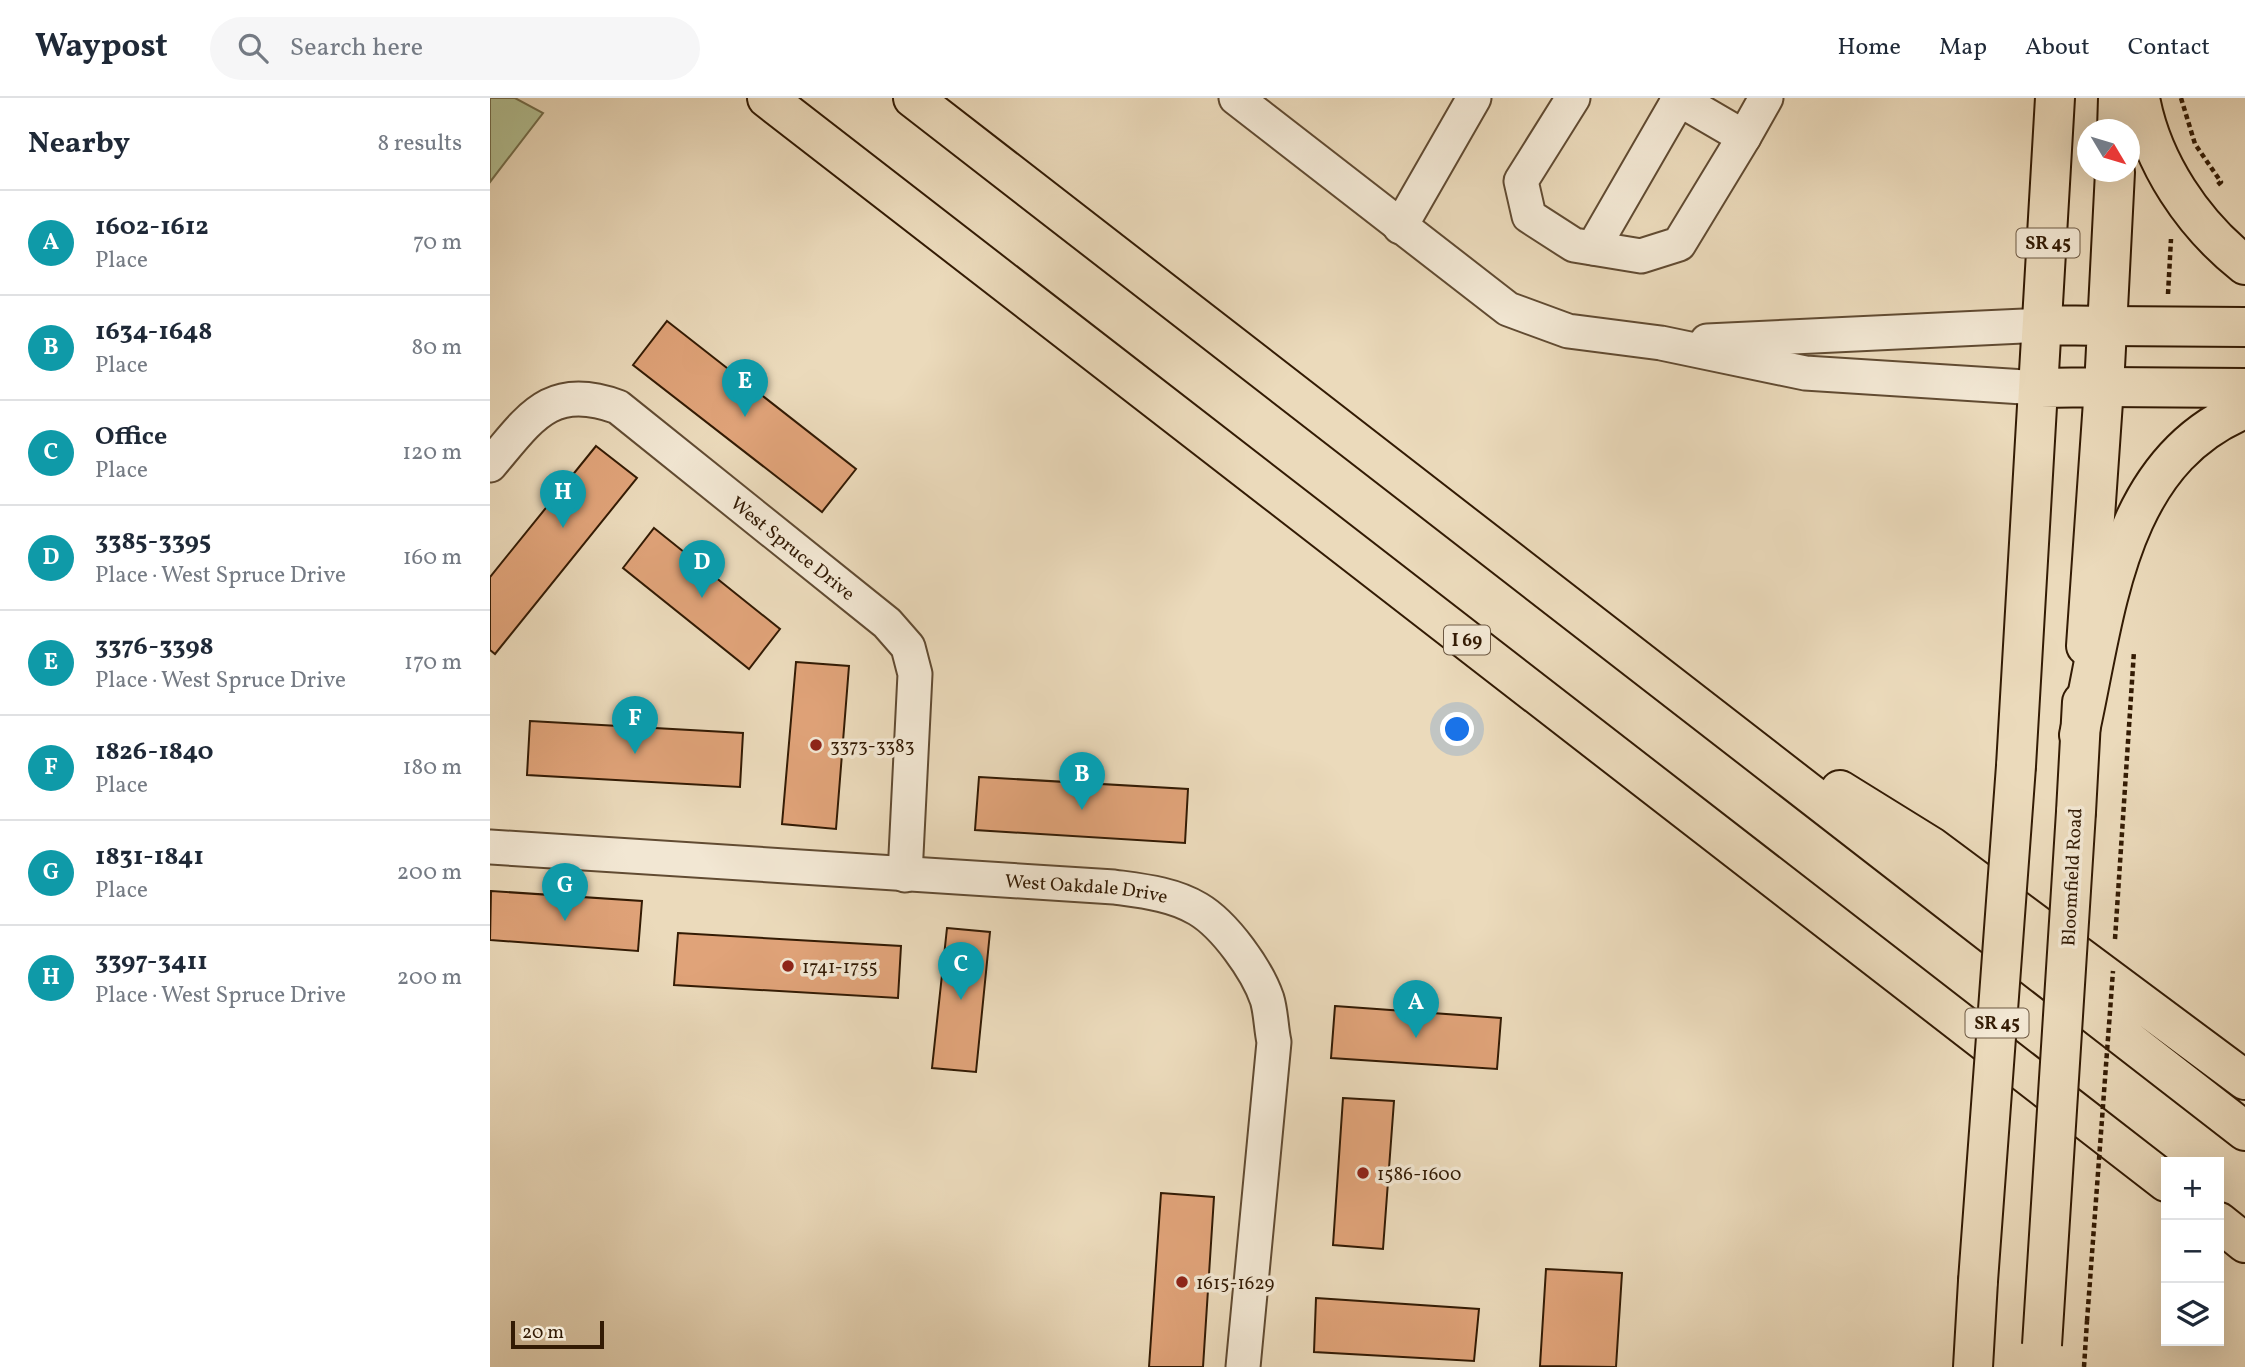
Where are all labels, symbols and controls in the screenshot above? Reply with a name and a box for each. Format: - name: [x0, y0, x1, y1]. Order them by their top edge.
- search box: [210, 17, 700, 80]
- text: Waypost: [35, 25, 168, 71]
- icon: search: [234, 29, 272, 67]
- text: Search here: [290, 30, 423, 66]
- text: Home: [1837, 31, 1901, 65]
- text: Map: [1939, 31, 1987, 65]
- text: About: [2025, 31, 2090, 65]
- text: Contact: [2128, 31, 2210, 65]
- north arrow: [2077, 119, 2140, 182]
- text: Nearby: [28, 123, 130, 165]
- text: 8 results: [378, 128, 462, 160]
- text: 1602-1612: [95, 209, 209, 245]
- text: A: [43, 227, 59, 259]
- text: 70 m: [413, 227, 462, 259]
- road number: SR 45: [2016, 228, 2080, 258]
- text: Place: [95, 245, 148, 277]
- text: 1634-1648: [95, 314, 212, 350]
- text: B: [43, 332, 59, 364]
- text: 80 m: [412, 332, 462, 364]
- text: Place: [95, 350, 148, 382]
- pin: E: [722, 359, 768, 417]
- text: Office: [95, 419, 167, 455]
- text: C: [44, 437, 58, 469]
- text: 120 m: [402, 437, 462, 469]
- text: Place: [95, 455, 148, 487]
- pin: H: [540, 470, 586, 528]
- street label: West Spruce Drive: [724, 491, 860, 607]
- text: 3385-3395: [95, 524, 211, 560]
- pin: D: [679, 540, 725, 598]
- text: D: [43, 542, 59, 574]
- text: 160 m: [403, 542, 462, 574]
- text: Place · West Spruce Drive: [95, 560, 346, 592]
- road number: I 69: [1444, 626, 1490, 654]
- text: 3376-3398: [95, 629, 214, 665]
- text: E: [44, 647, 58, 679]
- text: 170 m: [404, 647, 462, 679]
- text: Place · West Spruce Drive: [95, 665, 346, 697]
- pin: F: [612, 696, 658, 754]
- your location: [1440, 712, 1474, 746]
- text: 1826-1840: [95, 734, 214, 770]
- place label: 3373-3383: [830, 734, 914, 760]
- marker: 3373-3383: [808, 737, 824, 753]
- text: F: [44, 752, 58, 784]
- text: 180 m: [403, 752, 462, 784]
- pin: B: [1059, 752, 1105, 810]
- text: Place: [95, 770, 148, 802]
- street label: Bloomfield Road: [2056, 807, 2090, 947]
- text: 1831-1841: [95, 839, 204, 875]
- text: G: [43, 857, 59, 889]
- text: 200 m: [397, 857, 462, 889]
- pin: G: [542, 863, 588, 921]
- street label: West Oakdale Drive: [1004, 869, 1170, 911]
- text: Place: [95, 875, 148, 907]
- pin: C: [938, 942, 984, 1000]
- text: 3397-3411: [95, 944, 208, 980]
- place label: 1741-1755: [802, 955, 878, 981]
- marker: 1741-1755: [780, 958, 796, 974]
- text: H: [42, 962, 60, 994]
- text: 200 m: [397, 962, 462, 994]
- text: Place · West Spruce Drive: [95, 980, 346, 1012]
- pin: A: [1393, 980, 1439, 1038]
- road number: SR 45: [1966, 1008, 2028, 1038]
- map controls: [2161, 1157, 2224, 1346]
- button: +: [2161, 1157, 2224, 1220]
- place label: 1586-1600: [1377, 1162, 1462, 1188]
- marker: 1586-1600: [1355, 1165, 1371, 1181]
- button: −: [2161, 1220, 2224, 1283]
- place label: 1615-1629: [1196, 1271, 1274, 1297]
- marker: 1615-1629: [1174, 1274, 1190, 1290]
- button: layers: [2161, 1283, 2224, 1346]
- scale bar: [511, 1318, 604, 1350]
- text: 20 m: [522, 1320, 564, 1346]

